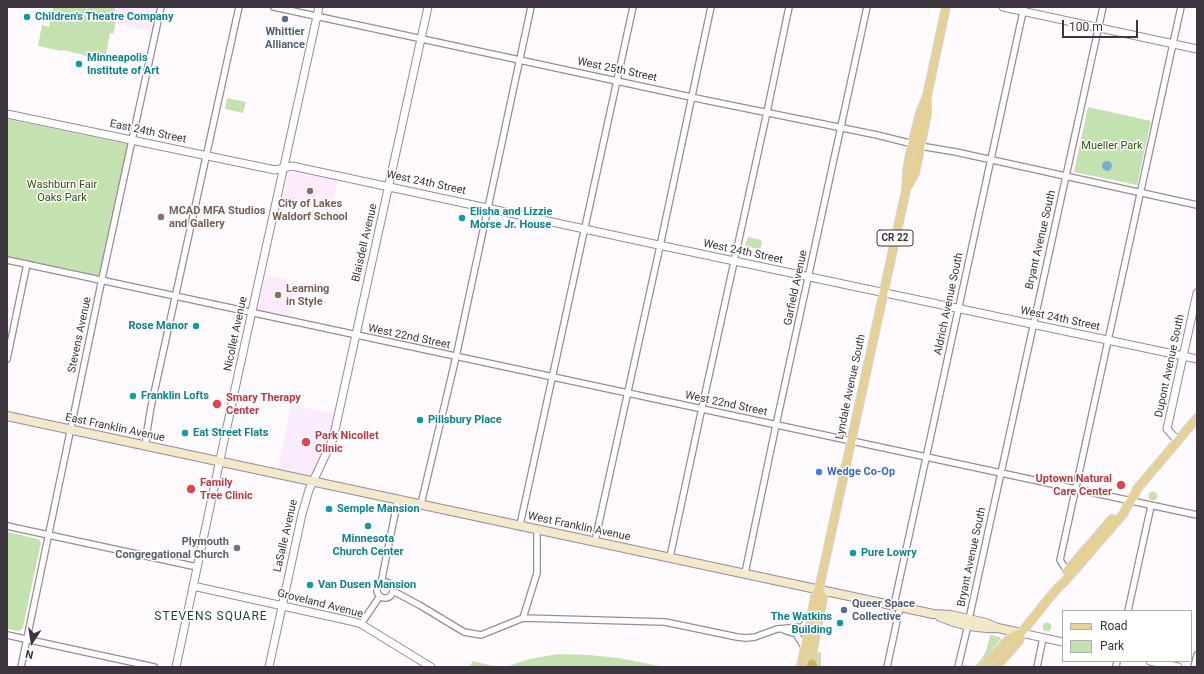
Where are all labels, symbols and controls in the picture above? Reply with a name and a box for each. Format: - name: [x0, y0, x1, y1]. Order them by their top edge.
- place label: Children's Theatre Company: [35, 10, 173, 24]
- marker: Children's Theatre Company: [22, 12, 32, 22]
- scale bar: [1064, 12, 1140, 38]
- marker: Whittier Alliance: [280, 14, 290, 24]
- text: 100 m: [1069, 20, 1103, 34]
- place label: Whittier Alliance: [265, 25, 305, 51]
- place label: Minneapolis Institute of Art: [87, 51, 159, 77]
- street label: West 25th Street: [576, 55, 658, 85]
- marker: Minneapolis Institute of Art: [74, 59, 84, 69]
- street label: East 24th Street: [108, 117, 188, 147]
- park label: Mueller Park: [1081, 139, 1143, 153]
- street label: West 24th Street: [385, 168, 467, 198]
- park label: Washburn Fair Oaks Park: [27, 178, 97, 204]
- marker: City of Lakes Waldorf School: [305, 186, 315, 196]
- street label: Bryant Avenue South: [1023, 189, 1059, 291]
- place label: City of Lakes Waldorf School: [272, 197, 348, 223]
- street label: Blaisdell Avenue: [350, 203, 380, 283]
- place label: MCAD MFA Studios and Gallery: [169, 204, 266, 230]
- place label: Elisha and Lizzie Morse Jr. House: [470, 205, 552, 231]
- marker: MCAD MFA Studios and Gallery: [156, 212, 166, 222]
- marker: Elisha and Lizzie Morse Jr. House: [457, 213, 467, 223]
- road number: CR 22: [877, 230, 913, 246]
- street label: West 24th Street: [702, 237, 784, 267]
- street label: Garfield Avenue: [782, 249, 810, 327]
- street label: Aldrich Avenue South: [932, 252, 966, 356]
- place label: Learning in Style: [286, 282, 329, 308]
- marker: Learning in Style: [273, 290, 283, 300]
- street label: Nicollet Avenue: [222, 295, 250, 373]
- street label: Stevens Avenue: [65, 296, 95, 374]
- street label: West 24th Street: [1019, 304, 1101, 334]
- street label: Dupont Avenue South: [1153, 313, 1187, 419]
- place label: Rose Manor: [128, 319, 188, 333]
- marker: Rose Manor: [191, 321, 201, 331]
- street label: West 22nd Street: [367, 322, 451, 352]
- street label: Lyndale Avenue South: [833, 333, 869, 441]
- place label: Franklin Lofts: [141, 389, 209, 403]
- street label: West 22nd Street: [684, 389, 768, 419]
- marker: Franklin Lofts: [128, 391, 138, 401]
- place label: Smary Therapy Center: [226, 391, 301, 417]
- marker: Smary Therapy Center: [211, 398, 223, 410]
- street label: East Franklin Avenue: [64, 411, 166, 445]
- place label: Pillsbury Place: [428, 413, 502, 427]
- marker: Pillsbury Place: [415, 415, 425, 425]
- place label: Eat Street Flats: [193, 426, 268, 440]
- marker: Eat Street Flats: [180, 428, 190, 438]
- place label: Park Nicollet Clinic: [315, 429, 379, 455]
- marker: Park Nicollet Clinic: [300, 436, 312, 448]
- place label: Wedge Co-Op: [827, 465, 895, 479]
- marker: Wedge Co-Op: [814, 467, 824, 477]
- place label: Uptown Natural Care Center: [1036, 472, 1112, 498]
- place label: Family Tree Clinic: [200, 476, 253, 502]
- marker: Uptown Natural Care Center: [1115, 479, 1127, 491]
- marker: Family Tree Clinic: [185, 483, 197, 495]
- street label: LaSalle Avenue: [271, 498, 301, 574]
- place label: Semple Mansion: [337, 502, 420, 516]
- marker: Semple Mansion: [324, 504, 334, 514]
- street label: Bryant Avenue South: [955, 506, 989, 608]
- street label: West Franklin Avenue: [526, 510, 632, 544]
- marker: Minnesota Church Center: [363, 521, 373, 531]
- place label: Minnesota Church Center: [332, 532, 404, 558]
- place label: Plymouth Congregational Church: [115, 535, 229, 561]
- marker: Plymouth Congregational Church: [232, 543, 242, 553]
- place label: Pure Lowry: [861, 546, 917, 560]
- marker: Pure Lowry: [848, 548, 858, 558]
- place label: Van Dusen Mansion: [318, 578, 416, 592]
- marker: Van Dusen Mansion: [305, 580, 315, 590]
- street label: Groveland Avenue: [276, 587, 364, 621]
- place label: Queer Space Collective: [852, 597, 915, 623]
- marker: Queer Space Collective: [839, 605, 849, 615]
- district label: STEVENS SQUARE: [154, 610, 268, 624]
- place label: The Watkins Building: [771, 610, 832, 636]
- legend: [1062, 610, 1192, 662]
- marker: The Watkins Building: [835, 618, 845, 628]
- text: Road: [1100, 619, 1128, 633]
- north arrow: [12, 622, 52, 662]
- text: Park: [1100, 639, 1124, 653]
- text: N: [24, 647, 35, 661]

